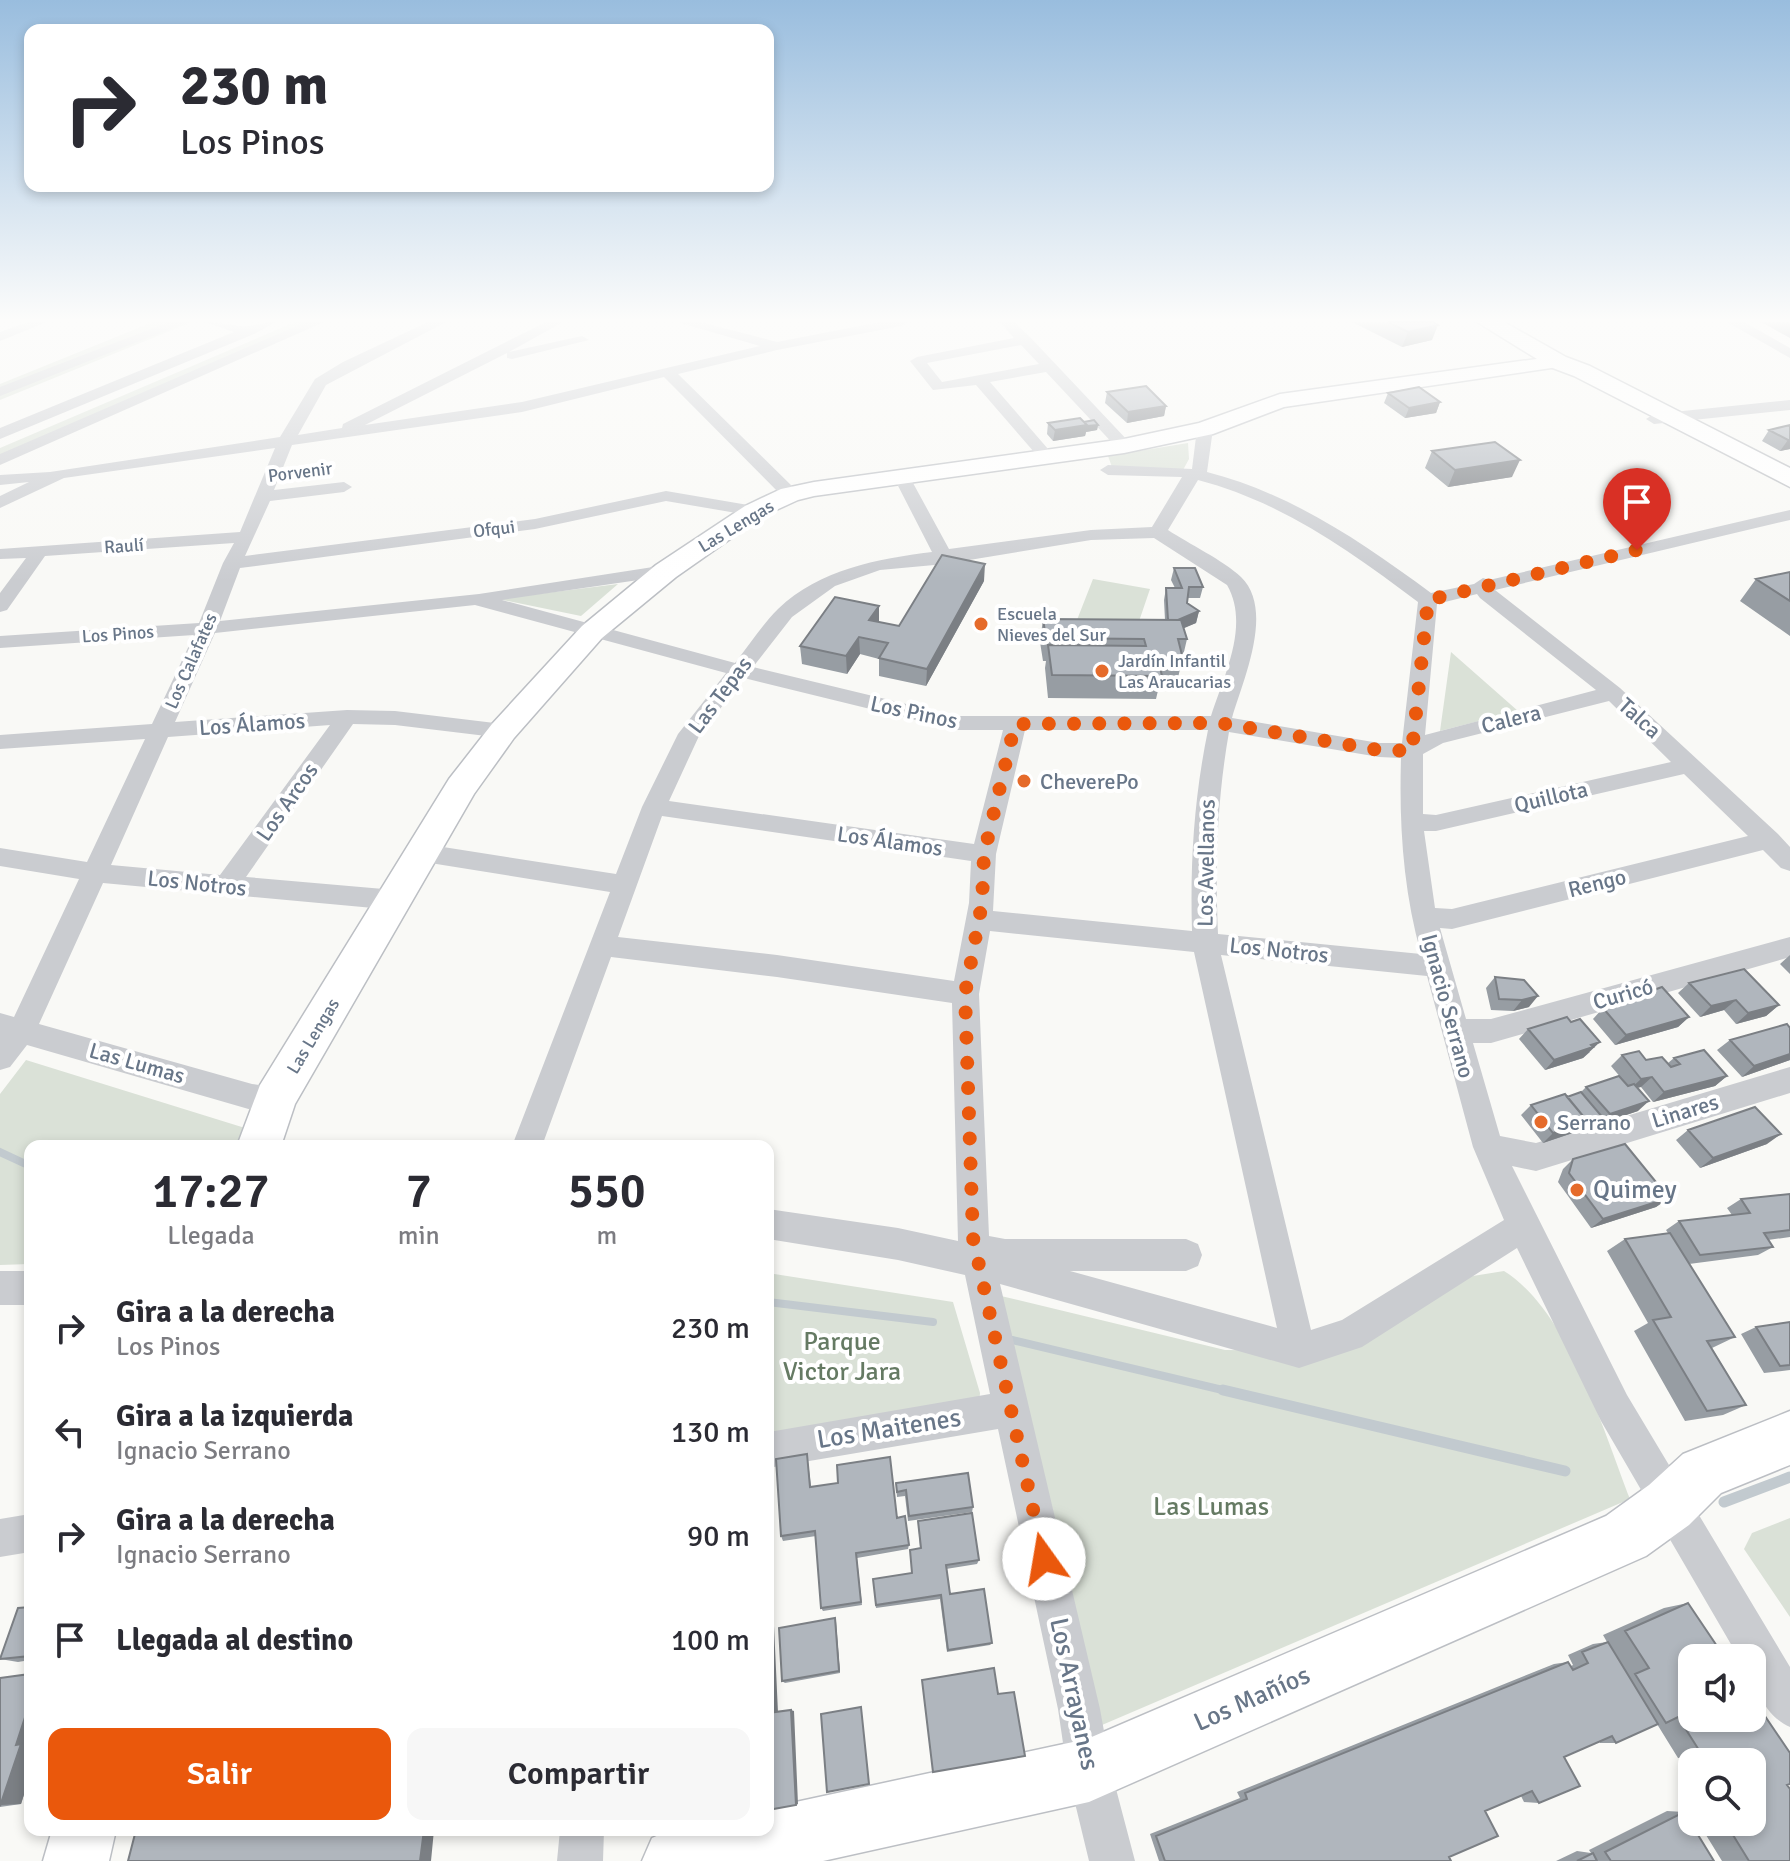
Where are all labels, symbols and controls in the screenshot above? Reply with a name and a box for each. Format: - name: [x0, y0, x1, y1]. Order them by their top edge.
- text: 230 m: [180, 51, 328, 120]
- icon: right: [48, 56, 152, 160]
- text: Los Pinos: [180, 120, 325, 165]
- street label: Porvenir: [267, 457, 334, 487]
- pin: [1603, 468, 1671, 550]
- icon: arrive: [1615, 480, 1659, 524]
- street label: Las Lengas: [694, 495, 778, 557]
- street label: Ofqui: [472, 516, 516, 542]
- street label: Raulí: [103, 534, 145, 558]
- place label: Escuela Nieves del Sur: [997, 603, 1106, 646]
- street label: Los Calafates: [160, 610, 222, 712]
- marker: Escuela Nieves del Sur: [972, 615, 990, 633]
- street label: Los Pinos: [81, 620, 155, 647]
- place label: Jardín Infantil Las Araucarias: [1118, 650, 1231, 693]
- street label: Las Tepas: [682, 651, 758, 739]
- marker: Jardín Infantil Las Araucarias: [1093, 662, 1111, 680]
- street label: Los Pinos: [868, 690, 960, 734]
- street label: Talca: [1613, 692, 1667, 744]
- street label: Calera: [1478, 699, 1544, 739]
- street label: Los Álamos: [198, 707, 306, 741]
- street label: Los Arcos: [250, 758, 324, 846]
- place label: CheverePo: [1040, 768, 1139, 795]
- marker: CheverePo: [1015, 772, 1033, 790]
- street label: Quillota: [1512, 775, 1590, 819]
- street label: Los Avellanos: [1191, 799, 1221, 927]
- street label: Los Álamos: [835, 820, 945, 862]
- street label: Rengo: [1565, 863, 1629, 903]
- street label: Los Notros: [146, 864, 248, 902]
- street label: Los Notros: [1228, 931, 1330, 969]
- street label: Ignacio Serrano: [1416, 931, 1480, 1081]
- street label: Curicó: [1590, 973, 1656, 1015]
- street label: Las Lengas: [282, 994, 344, 1078]
- street label: Las Lumas: [86, 1036, 188, 1090]
- street label: Linares: [1648, 1088, 1722, 1134]
- place label: Serrano: [1557, 1109, 1631, 1136]
- marker: Serrano: [1532, 1113, 1550, 1131]
- text: 17:27: [152, 1162, 269, 1221]
- text: 7: [406, 1162, 432, 1221]
- text: 550: [568, 1162, 646, 1221]
- place label: Quimey: [1593, 1174, 1677, 1206]
- marker: Quimey: [1568, 1181, 1586, 1199]
- text: Llegada: [167, 1220, 255, 1252]
- text: min: [398, 1220, 440, 1252]
- text: m: [596, 1220, 617, 1252]
- text: Gira a la derecha: [116, 1294, 335, 1331]
- icon: right: [48, 1306, 92, 1350]
- text: 230 m: [671, 1310, 750, 1347]
- park label: Parque Victor Jara: [783, 1326, 901, 1388]
- text: Los Pinos: [116, 1331, 220, 1363]
- text: Gira a la izquierda: [116, 1398, 353, 1435]
- street label: Los Maitenes: [815, 1402, 963, 1456]
- icon: left: [48, 1410, 92, 1454]
- text: 130 m: [671, 1414, 750, 1451]
- text: Ignacio Serrano: [116, 1435, 291, 1467]
- park label: Las Lumas: [1153, 1491, 1269, 1523]
- text: Gira a la derecha: [116, 1502, 335, 1539]
- icon: right: [48, 1514, 92, 1558]
- position arrow: [1002, 1517, 1086, 1601]
- text: 90 m: [687, 1518, 750, 1555]
- text: Ignacio Serrano: [116, 1539, 291, 1571]
- street label: Los Arrayanes: [1042, 1615, 1106, 1773]
- icon: arrive: [48, 1618, 92, 1662]
- text: Llegada al destino: [116, 1622, 353, 1659]
- text: 100 m: [671, 1622, 750, 1659]
- map controls: [1678, 1644, 1766, 1836]
- button: sound: [1678, 1644, 1766, 1732]
- street label: Los Mañíos: [1189, 1659, 1315, 1739]
- button: Salir: [48, 1728, 391, 1820]
- button: Compartir: [407, 1728, 750, 1820]
- button: search: [1678, 1748, 1766, 1836]

